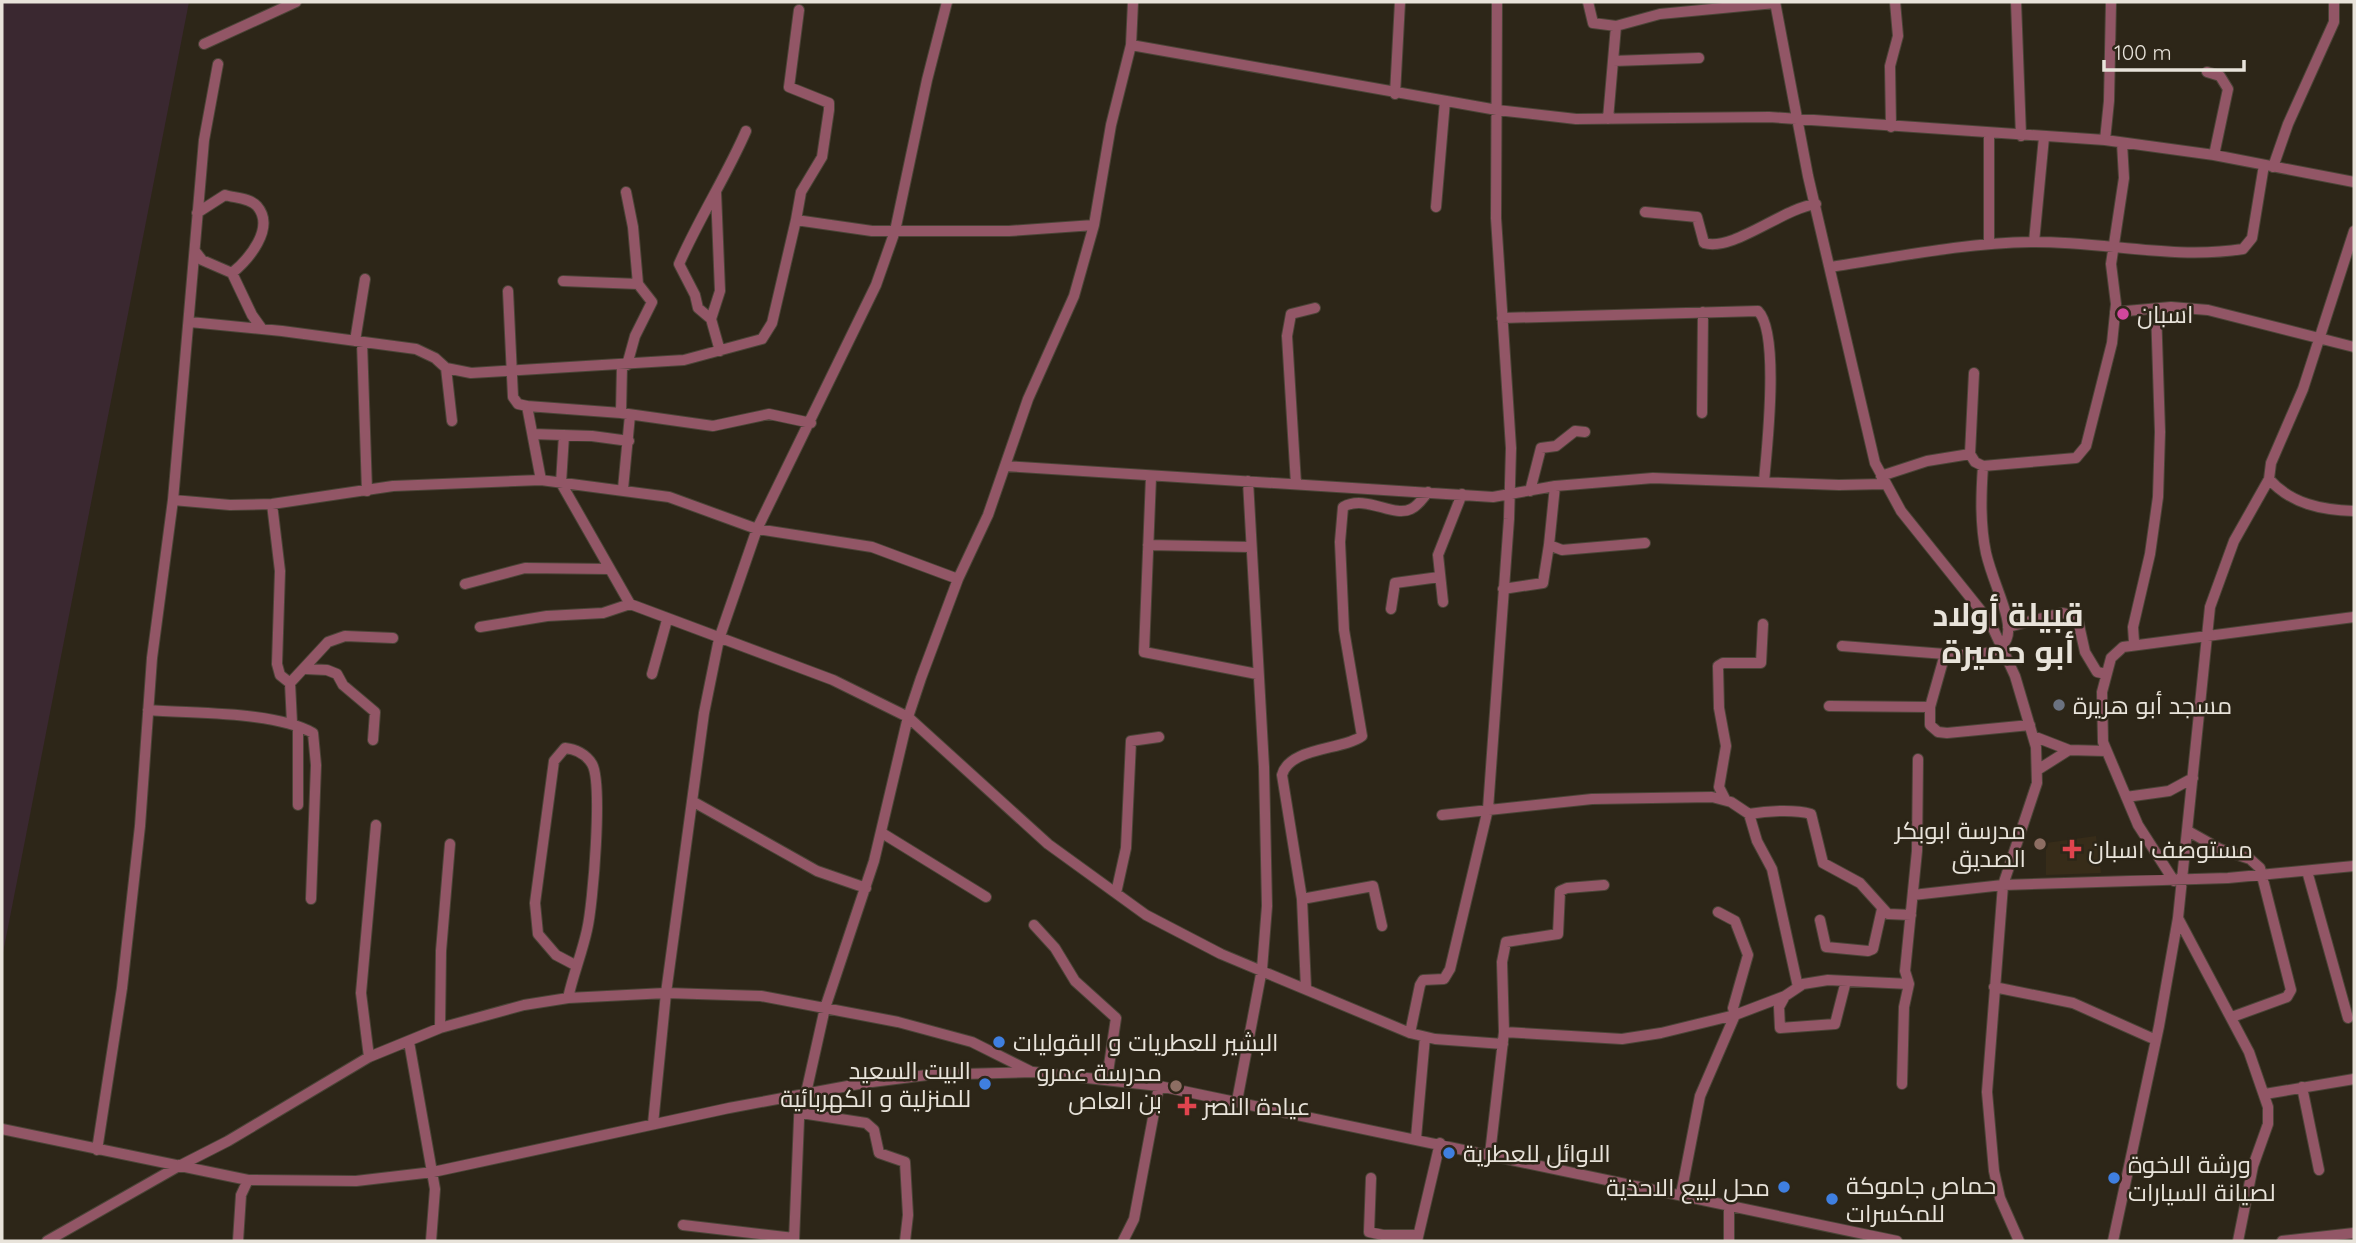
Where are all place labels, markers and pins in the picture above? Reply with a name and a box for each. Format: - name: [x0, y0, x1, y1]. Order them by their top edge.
- place label: اسبان: [2137, 299, 2193, 329]
- marker: اسبان: [2115, 306, 2131, 322]
- place label: مسجد أبو هريرة: [2073, 690, 2232, 720]
- marker: مسجد أبو هريرة: [2051, 697, 2067, 713]
- place label: مدرسة ابوبكر الصديق: [1893, 815, 2026, 874]
- place label: مستوصف اسبان: [2088, 834, 2253, 864]
- marker: مدرسة ابوبكر الصديق: [2032, 836, 2048, 852]
- marker: مستوصف اسبان: [2062, 839, 2082, 859]
- place label: البشير للعطريات و البقوليات: [1013, 1027, 1279, 1057]
- marker: البشير للعطريات و البقوليات: [991, 1034, 1007, 1050]
- place label: البيت السعيد للمنزلية و الكهربائية: [780, 1055, 971, 1113]
- place label: مدرسة عمرو بن العاص: [1036, 1057, 1162, 1115]
- marker: البيت السعيد للمنزلية و الكهربائية: [977, 1076, 993, 1092]
- marker: مدرسة عمرو بن العاص: [1168, 1078, 1184, 1094]
- place label: عيادة النصر: [1201, 1091, 1310, 1121]
- marker: عيادة النصر: [1177, 1096, 1197, 1116]
- place label: الاوائل للعطرية: [1463, 1138, 1611, 1168]
- marker: الاوائل للعطرية: [1441, 1145, 1457, 1161]
- place label: ورشة الاخوة لصيانة السيارات: [2128, 1149, 2276, 1207]
- place label: حماص جاموكة للمكسرات: [1846, 1170, 1996, 1228]
- marker: ورشة الاخوة لصيانة السيارات: [2106, 1170, 2122, 1186]
- place label: محل لبيع الاحذية: [1606, 1172, 1770, 1204]
- marker: محل لبيع الاحذية: [1776, 1179, 1792, 1195]
- marker: حماص جاموكة للمكسرات: [1824, 1191, 1840, 1207]

